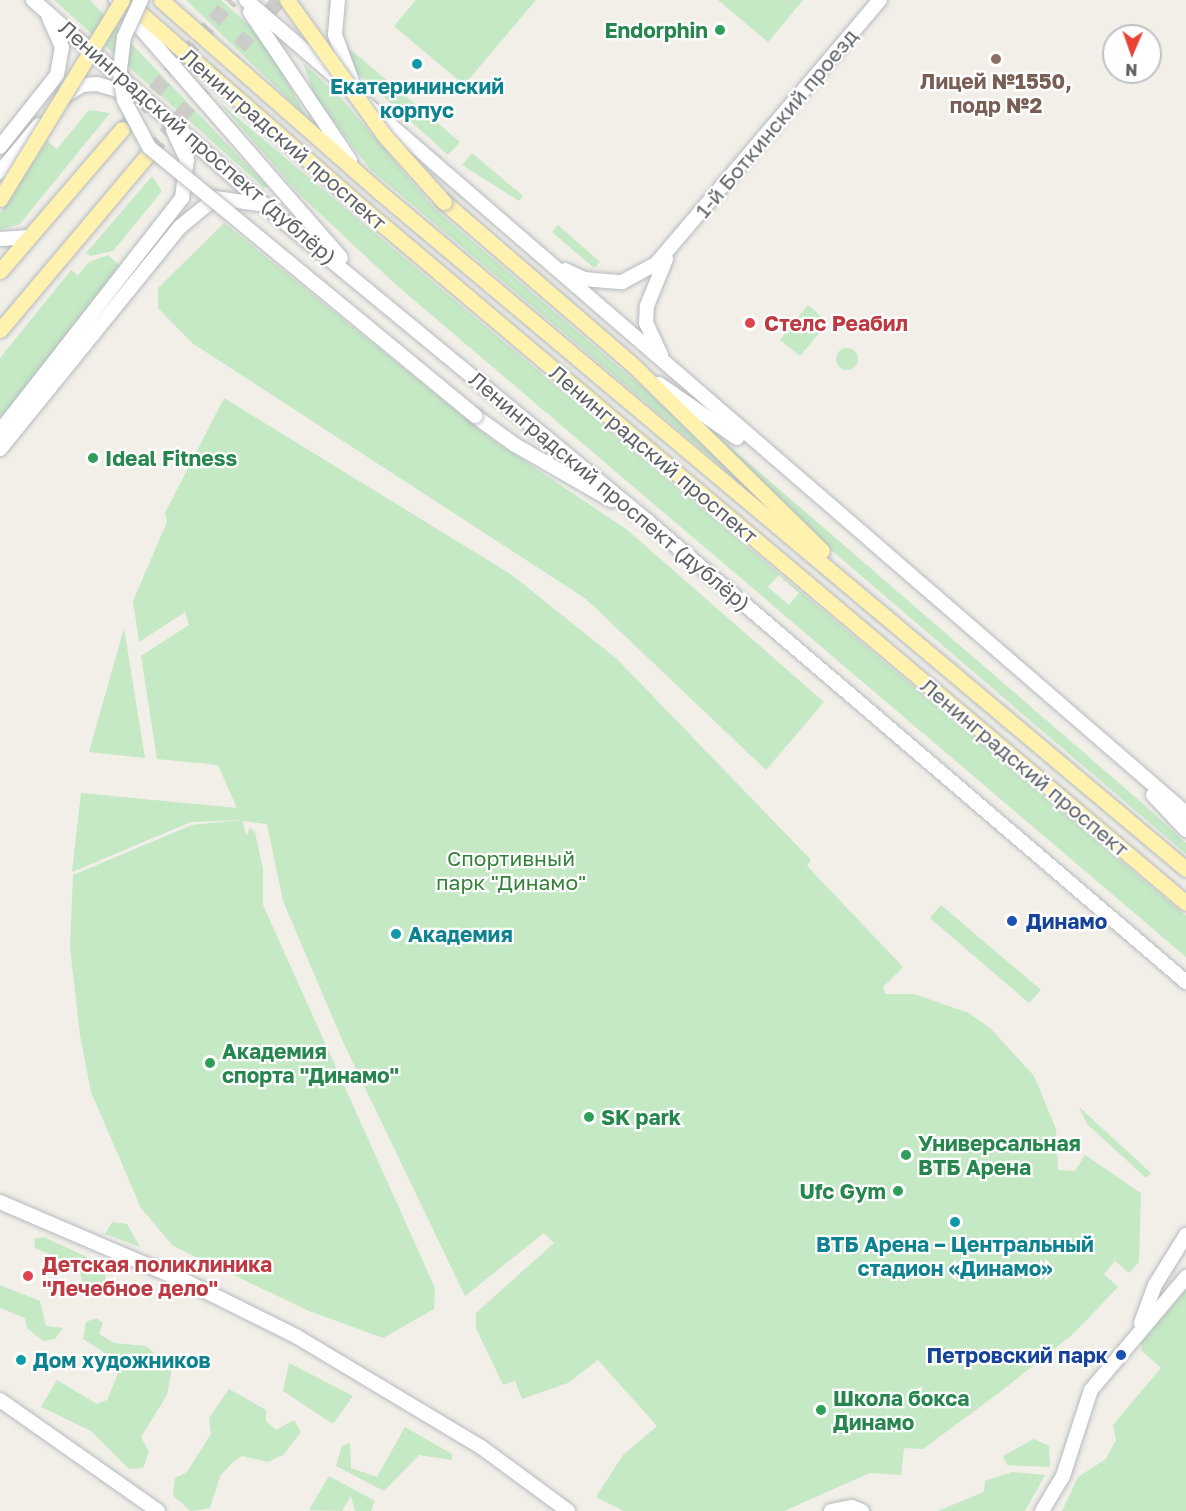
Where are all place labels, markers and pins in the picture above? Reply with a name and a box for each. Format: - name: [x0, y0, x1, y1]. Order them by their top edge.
- place label: Endorphin: [604, 17, 708, 43]
- marker: Endorphin: [713, 23, 727, 37]
- marker: Лицей №1550, подр №2: [989, 52, 1003, 66]
- marker: Екатерининский корпус: [410, 57, 424, 71]
- place label: Лицей №1550, подр №2: [920, 68, 1072, 118]
- place label: Екатерининский корпус: [330, 73, 504, 123]
- place label: Стелс Реабил: [764, 310, 908, 336]
- marker: Стелс Реабил: [741, 314, 759, 332]
- place label: Ideal Fitness: [105, 445, 237, 471]
- marker: Ideal Fitness: [86, 451, 100, 465]
- place label: Динамо: [1026, 908, 1107, 934]
- marker: Динамо: [1003, 912, 1021, 930]
- place label: Академия: [408, 921, 513, 947]
- marker: Академия: [389, 927, 403, 941]
- place label: Академия спорта "Динамо": [222, 1038, 399, 1088]
- marker: Академия спорта "Динамо": [203, 1056, 217, 1070]
- place label: SK park: [601, 1104, 681, 1130]
- marker: SK park: [582, 1110, 596, 1124]
- place label: Универсальная ВТБ Арена: [918, 1130, 1081, 1180]
- marker: Универсальная ВТБ Арена: [899, 1148, 913, 1162]
- place label: Ufc Gym: [799, 1178, 886, 1204]
- marker: Ufc Gym: [891, 1184, 905, 1198]
- marker: ВТБ Арена – Центральный стадион «Динамо»: [948, 1215, 962, 1229]
- place label: ВТБ Арена – Центральный стадион «Динамо»: [816, 1231, 1094, 1281]
- place label: Детская поликлиника "Лечебное дело": [42, 1251, 272, 1301]
- marker: Детская поликлиника "Лечебное дело": [19, 1267, 37, 1285]
- place label: Петровский парк: [926, 1342, 1108, 1368]
- marker: Петровский парк: [1112, 1346, 1130, 1364]
- place label: Дом художников: [33, 1347, 211, 1373]
- marker: Дом художников: [14, 1353, 28, 1367]
- place label: Школа бокса Динамо: [833, 1385, 969, 1435]
- marker: Школа бокса Динамо: [814, 1403, 828, 1417]

